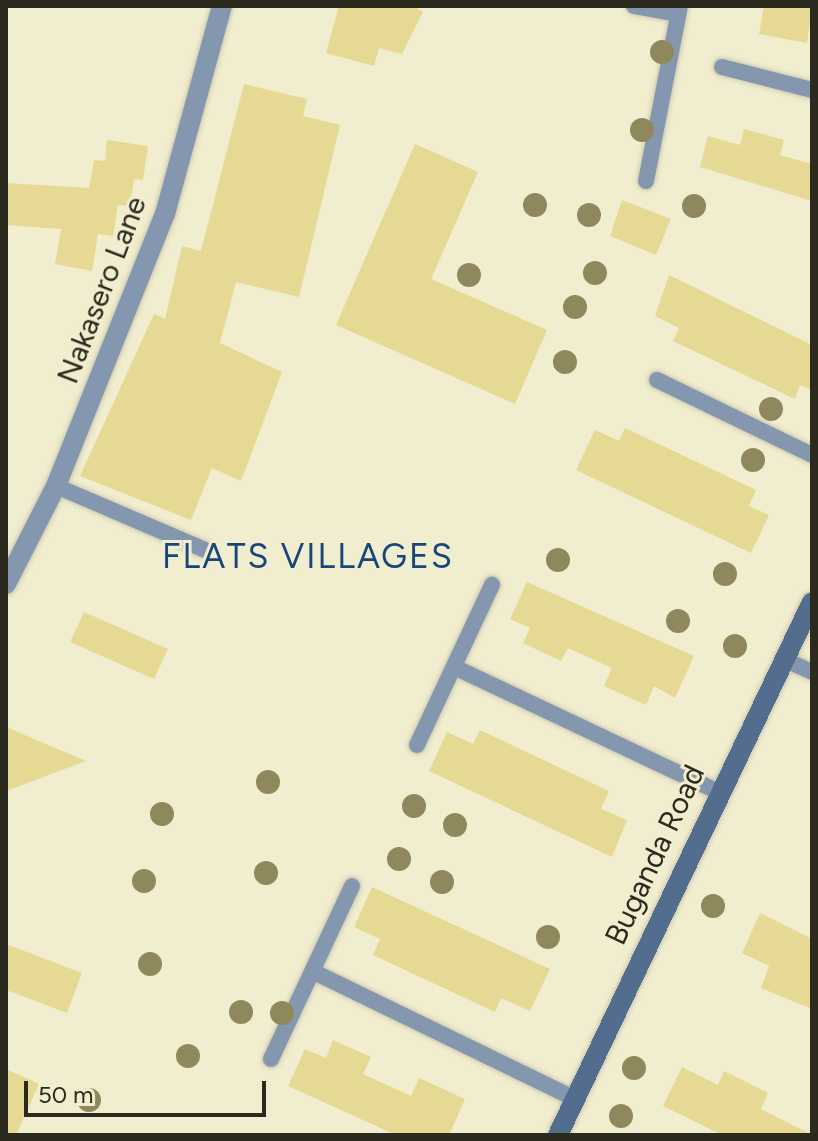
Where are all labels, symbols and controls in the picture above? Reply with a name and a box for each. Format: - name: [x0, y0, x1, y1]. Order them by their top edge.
- street label: Nakasero Lane: [50, 191, 154, 389]
- district label: FLATS VILLAGES: [162, 537, 454, 577]
- street label: Buganda Road: [598, 759, 712, 951]
- scale bar: [28, 1065, 270, 1115]
- text: 50 m: [38, 1080, 94, 1109]

